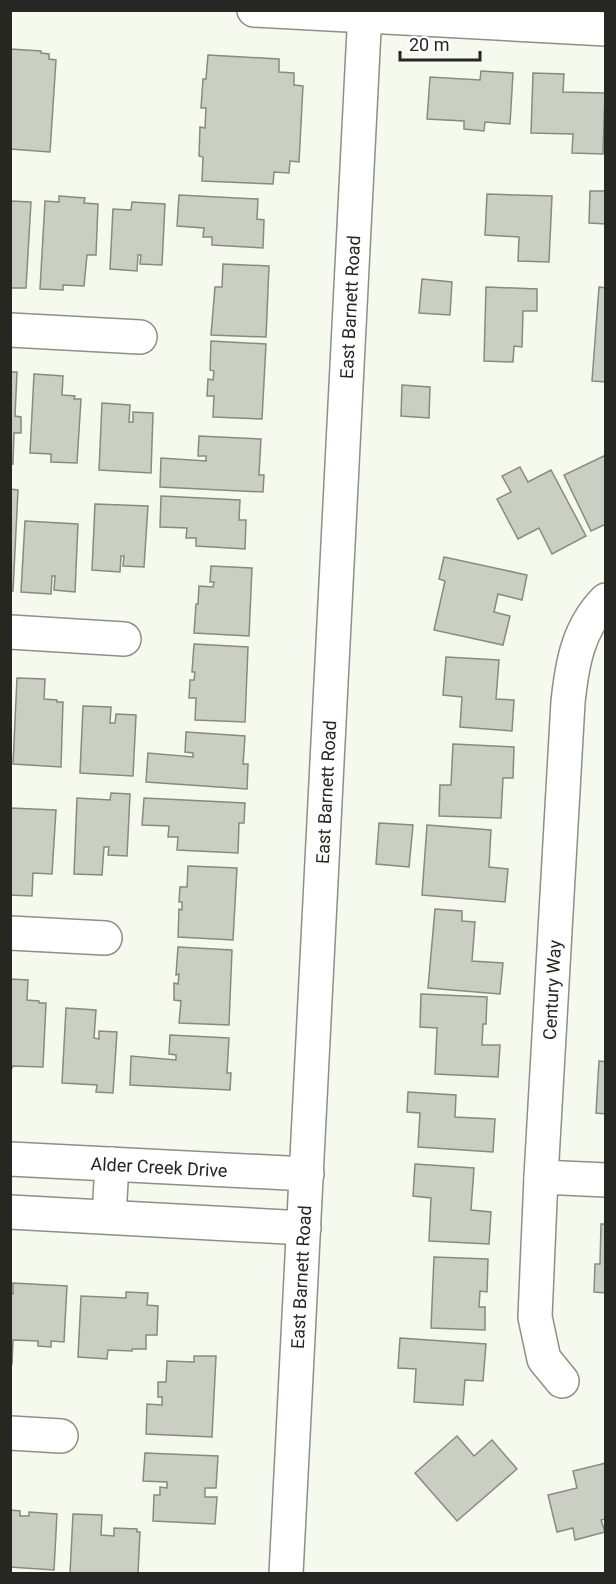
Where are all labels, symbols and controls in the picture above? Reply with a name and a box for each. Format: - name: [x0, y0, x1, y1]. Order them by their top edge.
- scale bar: [400, 24, 480, 62]
- text: 20 m: [409, 34, 449, 55]
- street label: East Barnett Road: [336, 235, 364, 379]
- street label: East Barnett Road: [312, 720, 340, 864]
- street label: Century Way: [539, 939, 565, 1041]
- street label: Alder Creek Drive: [90, 1153, 228, 1181]
- street label: East Barnett Road: [287, 1205, 315, 1349]

